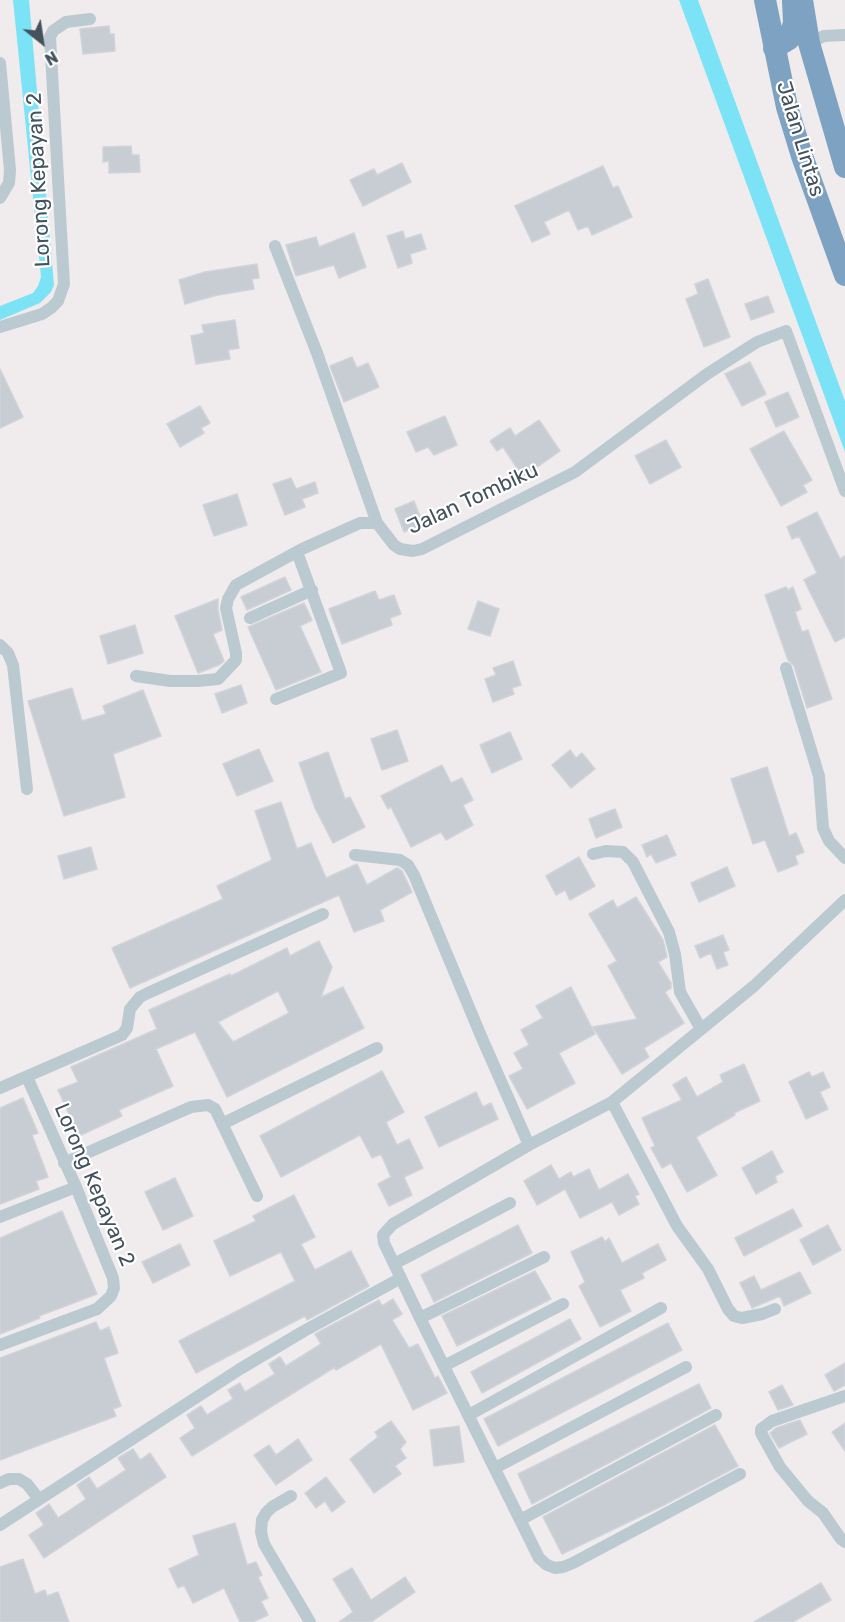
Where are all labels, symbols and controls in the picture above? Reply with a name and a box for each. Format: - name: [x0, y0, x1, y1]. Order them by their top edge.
- north arrow: [12, 12, 72, 72]
- text: N: [42, 47, 61, 69]
- street label: Jalan Lintas: [770, 78, 830, 200]
- street label: Lorong Kepayan 2: [22, 92, 56, 268]
- street label: Jalan Tombiku: [404, 458, 542, 540]
- street label: Lorong Kepayan 2: [48, 1100, 140, 1270]

